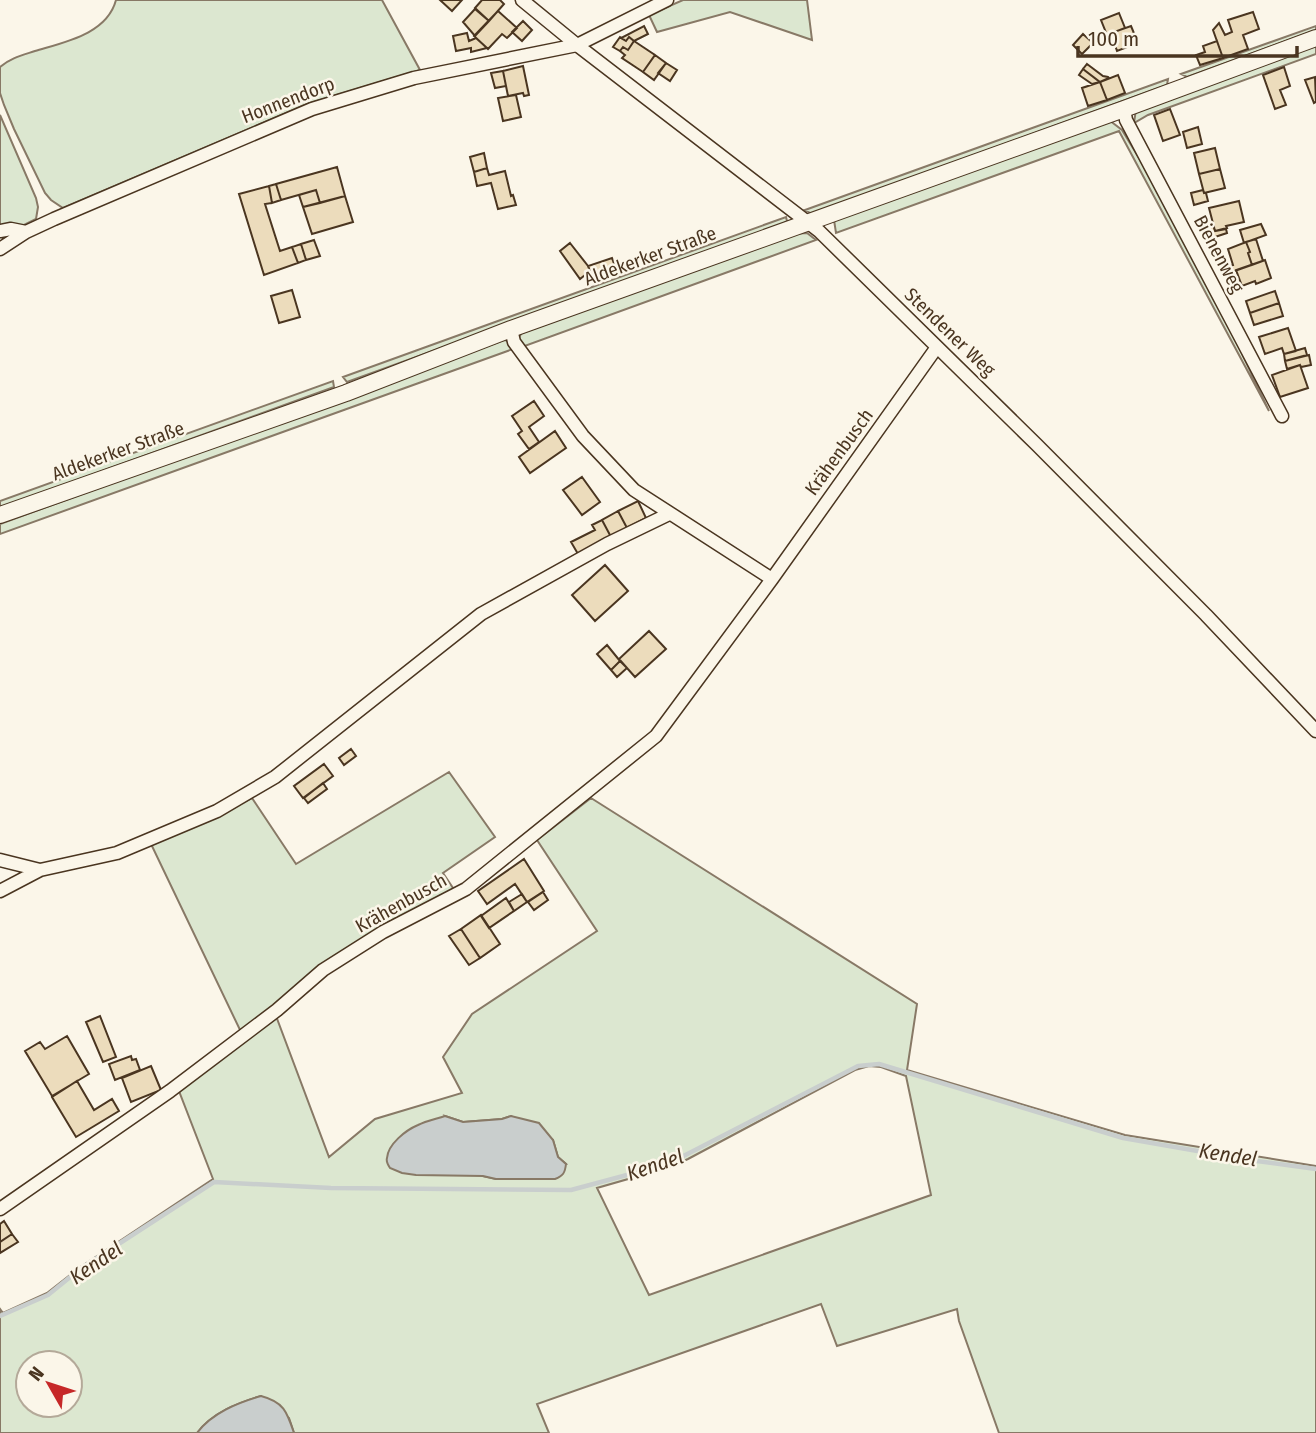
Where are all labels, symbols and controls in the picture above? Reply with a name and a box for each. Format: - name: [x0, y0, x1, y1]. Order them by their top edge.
- scale bar: [1078, 14, 1297, 58]
- text: 100 m: [1088, 26, 1139, 52]
- street label: Honnendorp: [238, 72, 338, 128]
- street label: Bienenweg: [1189, 211, 1249, 297]
- street label: Aldekerker Straße: [581, 221, 719, 291]
- street label: Stendener Weg: [900, 283, 1000, 381]
- street label: Krähenbusch: [800, 404, 878, 500]
- street label: Aldekerker Straße: [49, 416, 187, 486]
- street label: Krähenbusch: [351, 868, 451, 938]
- water label: Kendel: [1197, 1138, 1259, 1172]
- water label: Kendel: [623, 1143, 687, 1187]
- water label: Kendel: [65, 1236, 127, 1290]
- north arrow: [14, 1349, 84, 1419]
- text: N: [24, 1362, 49, 1385]

